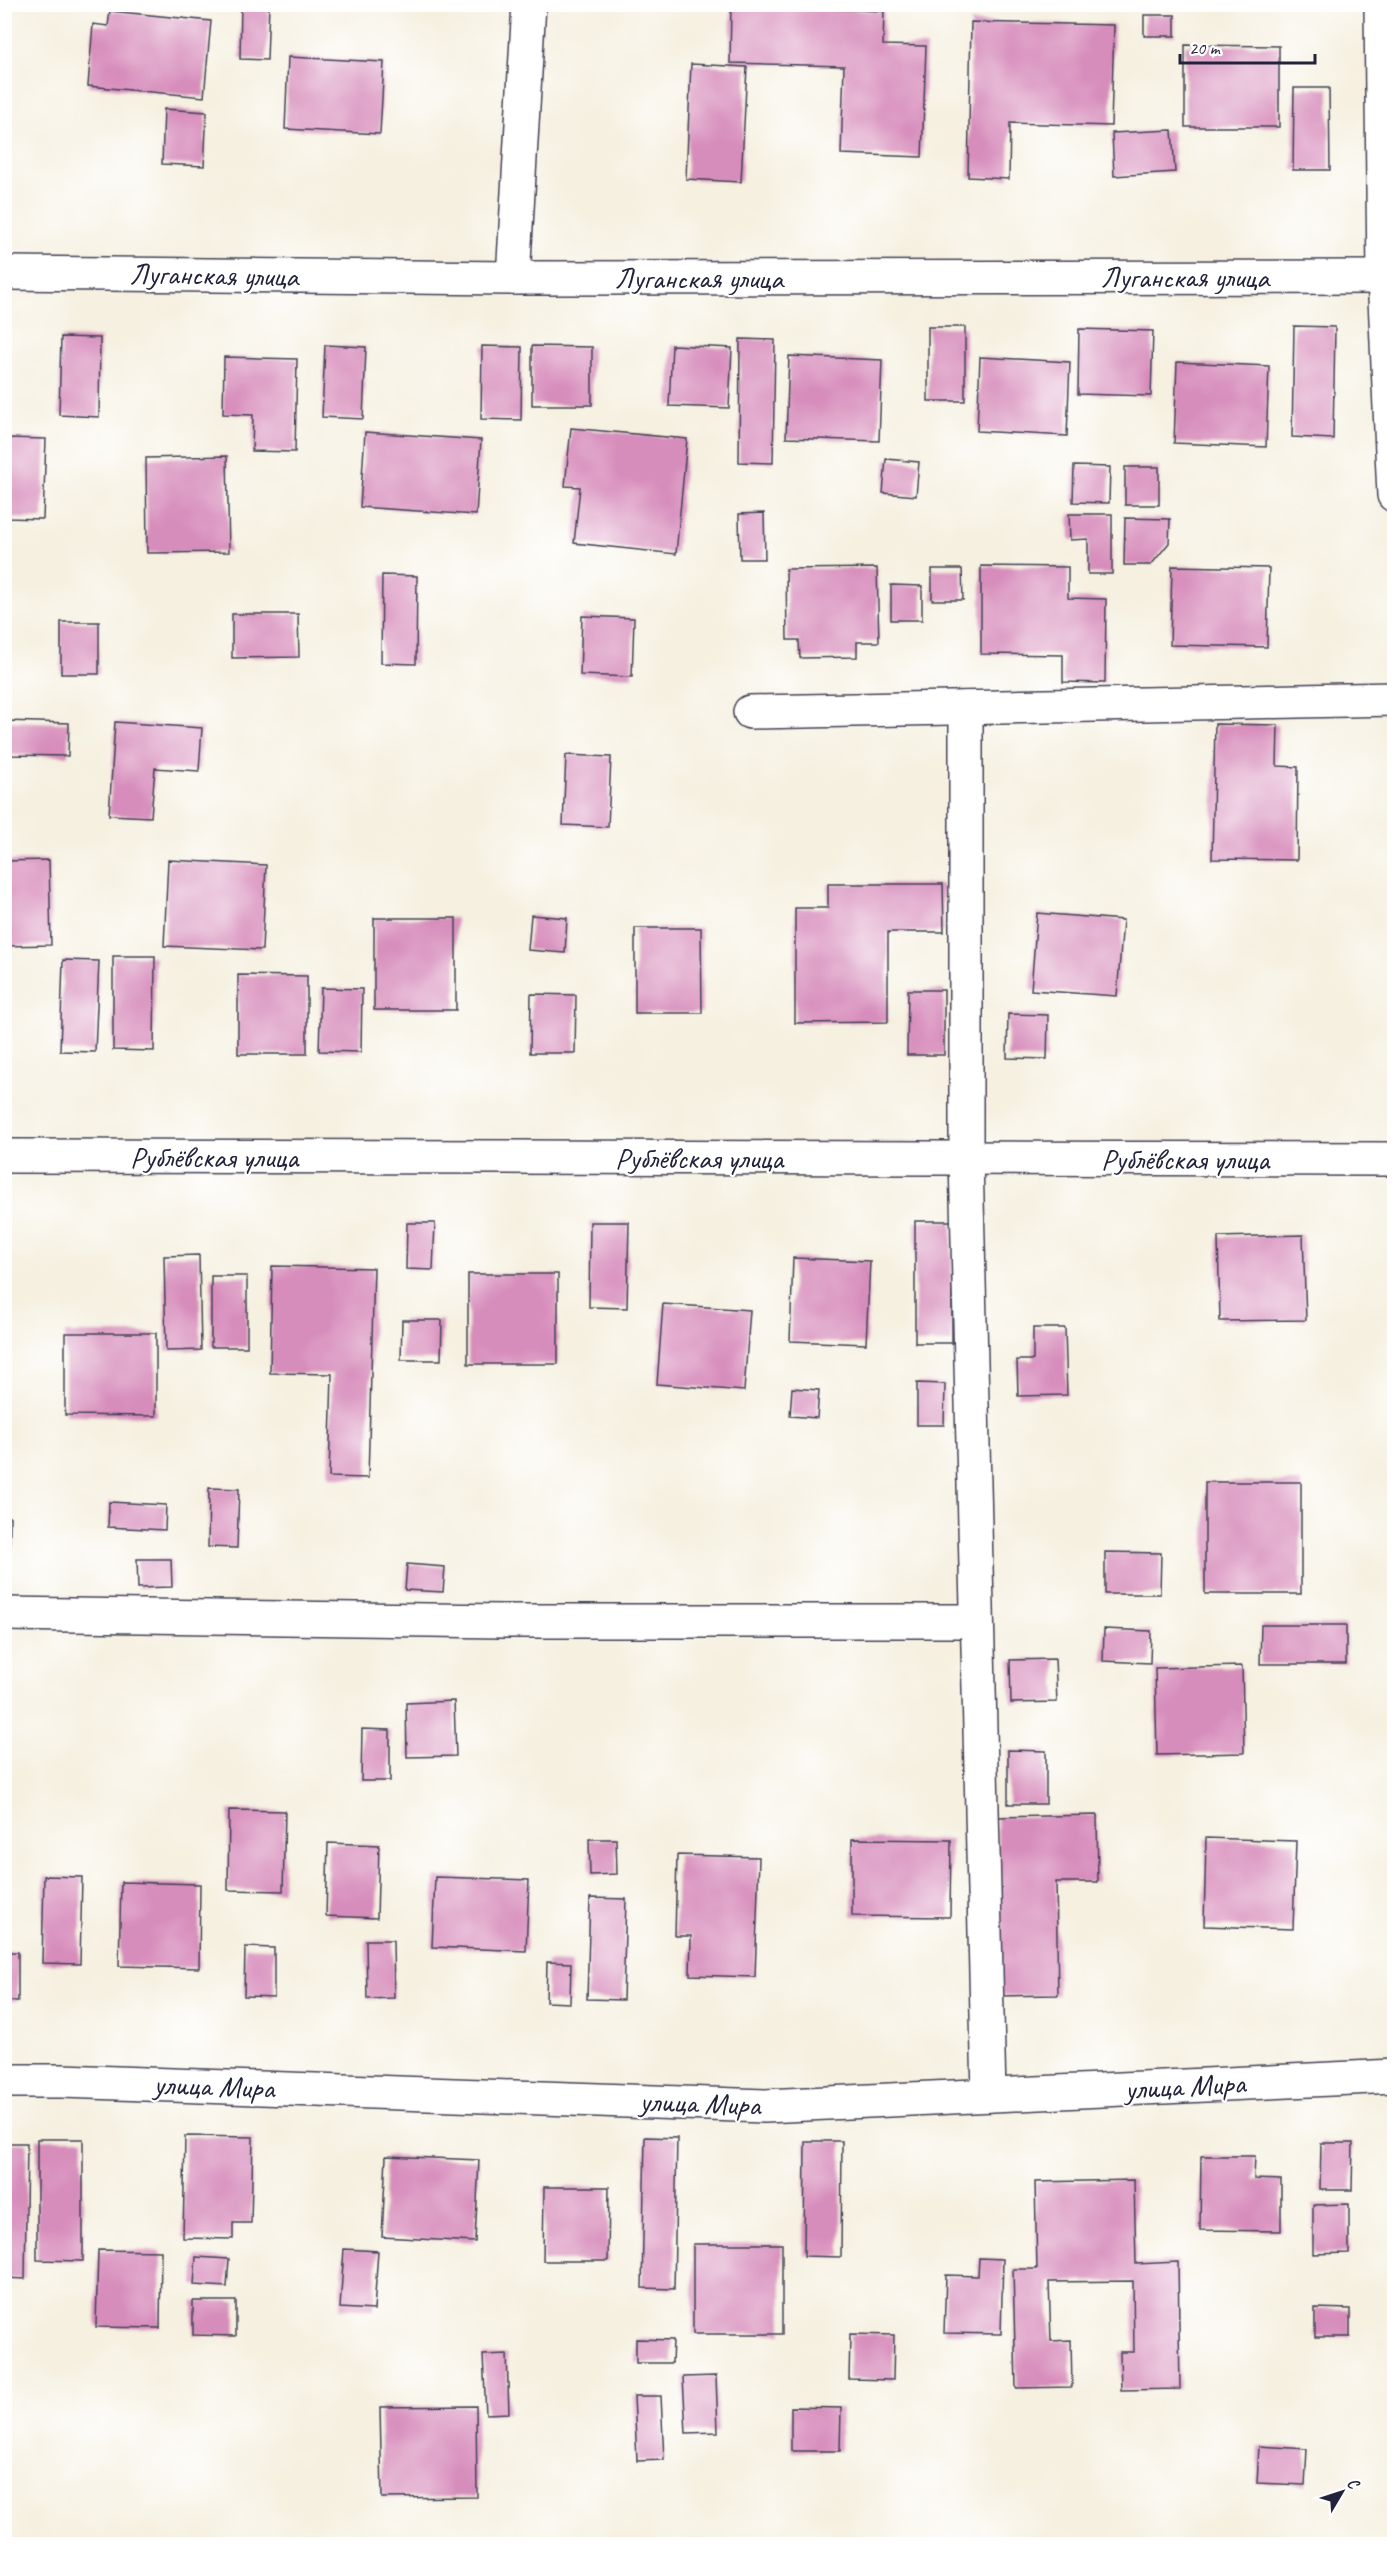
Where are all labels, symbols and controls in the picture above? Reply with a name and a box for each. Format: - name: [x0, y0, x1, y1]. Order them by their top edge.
- scale bar: [1180, 27, 1315, 65]
- text: 20 m: [1189, 37, 1222, 59]
- street label: Луганская улица: [129, 255, 300, 296]
- street label: Луганская улица: [1101, 258, 1271, 296]
- street label: Луганская улица: [615, 259, 785, 297]
- street label: Рублёвская улица: [130, 1138, 300, 1176]
- street label: Рублёвская улица: [615, 1139, 785, 1177]
- street label: Рублёвская улица: [1101, 1140, 1271, 1178]
- street label: улица Мира: [1122, 2064, 1248, 2108]
- street label: улица Мира: [151, 2065, 277, 2107]
- street label: улица Мира: [637, 2082, 763, 2124]
- north arrow: [1312, 2462, 1372, 2522]
- text: С: [1343, 2474, 1364, 2494]

